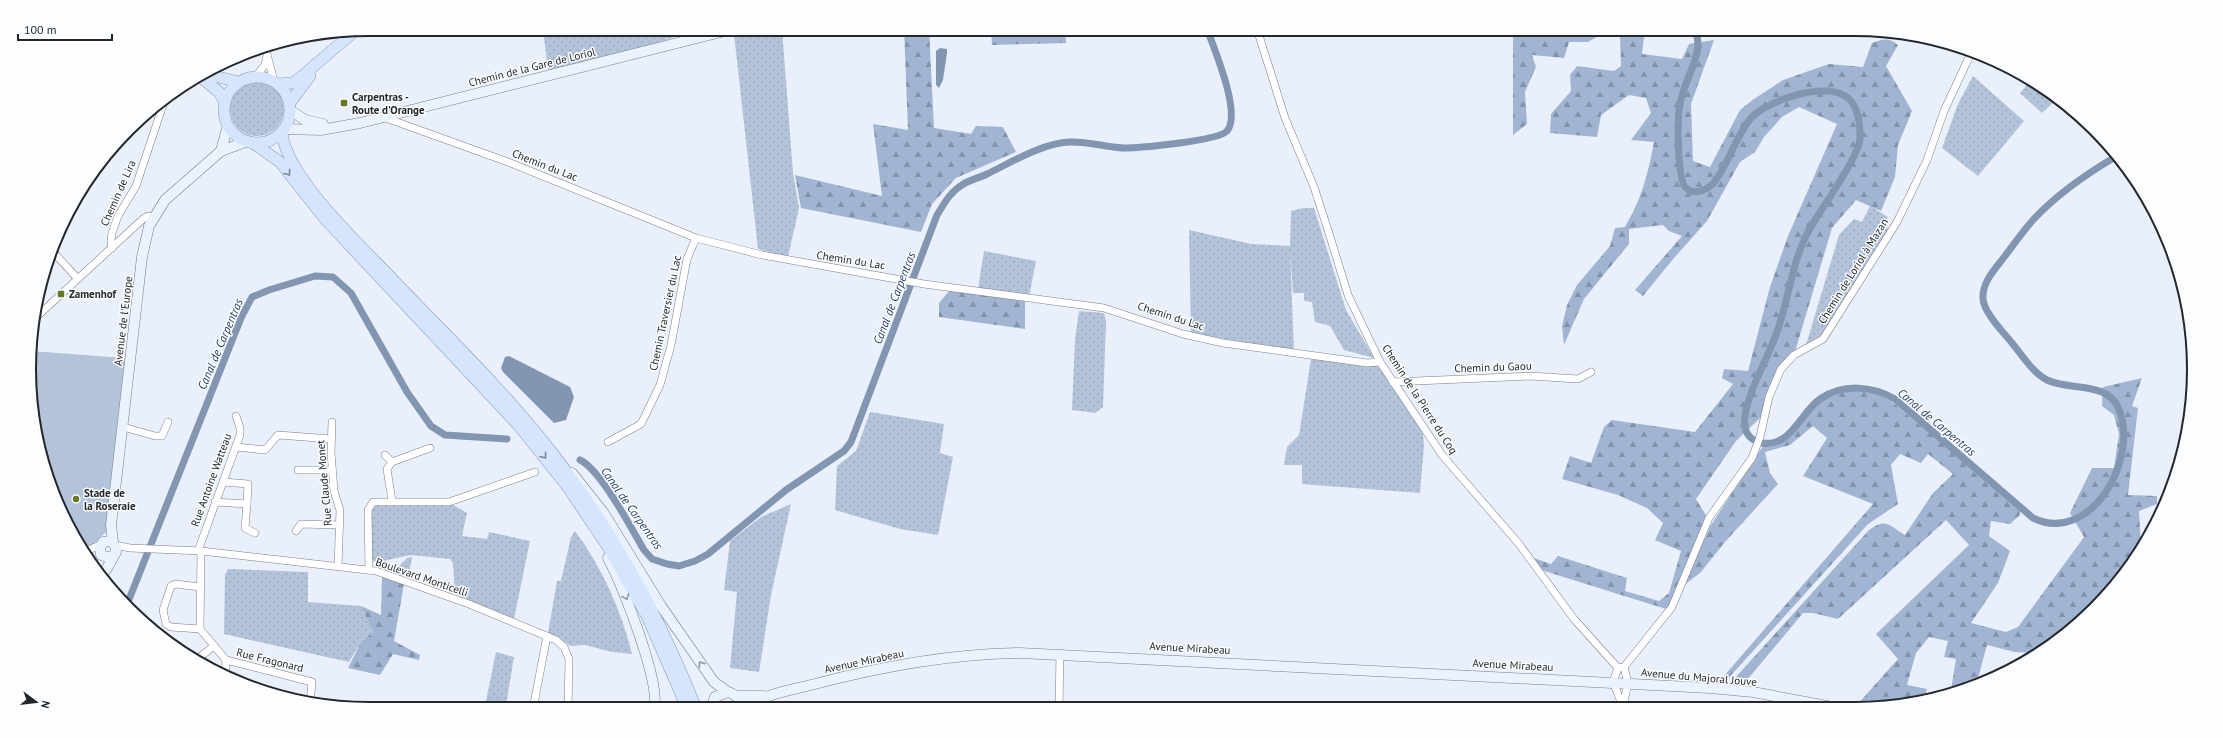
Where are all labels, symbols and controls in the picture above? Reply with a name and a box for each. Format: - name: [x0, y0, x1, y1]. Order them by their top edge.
- scale bar: [18, 16, 112, 42]
- text: 100 m: [24, 22, 57, 37]
- street label: Chemin de la Gare de Loriol: [467, 44, 598, 90]
- place label: Carpentras - Route d'Orange: [352, 90, 425, 117]
- marker: Carpentras - Route d'Orange: [339, 98, 349, 108]
- street label: Chemin du Lac: [510, 146, 580, 184]
- street label: Chemin de Lira: [97, 158, 139, 228]
- one-way arrow: [283, 169, 290, 176]
- street label: Chemin de Loriol à Mazan: [1815, 216, 1891, 326]
- street label: Chemin du Lac: [816, 248, 886, 272]
- water label: Canal de Carpentras: [870, 250, 919, 346]
- street label: Chemin Traversier du Lac: [646, 254, 684, 372]
- street label: Avenue de l'Europe: [111, 275, 136, 367]
- place label: Zamenhof: [69, 287, 117, 301]
- marker: Zamenhof: [56, 289, 66, 299]
- water label: Canal de Carpentras: [194, 296, 246, 392]
- street label: Chemin du Lac: [1136, 299, 1206, 333]
- street label: Chemin de la Pierre du Coq: [1379, 342, 1461, 457]
- street label: Chemin du Gaou: [1454, 359, 1532, 375]
- water label: Canal de Carpentras: [1895, 385, 1979, 459]
- street label: Rue Antoine Watteau: [188, 431, 234, 529]
- street label: Rue Claude Monet: [313, 439, 335, 527]
- one-way arrow: [539, 452, 546, 459]
- water label: Canal de Carpentras: [598, 464, 666, 552]
- place label: Stade de la Roseraie: [84, 486, 136, 513]
- marker: Stade de la Roseraie: [71, 494, 81, 504]
- street label: Boulevard Monticelli: [374, 555, 470, 599]
- one-way arrow: [621, 593, 630, 600]
- street label: Avenue Mirabeau: [1149, 639, 1231, 657]
- street label: Rue Fragonard: [235, 645, 305, 675]
- street label: Avenue Mirabeau: [823, 646, 905, 676]
- street label: Avenue Mirabeau: [1472, 656, 1554, 674]
- one-way arrow: [698, 661, 706, 668]
- street label: Avenue du Majoral Jouve: [1641, 665, 1758, 689]
- north arrow: [16, 682, 56, 722]
- text: N: [38, 699, 53, 710]

